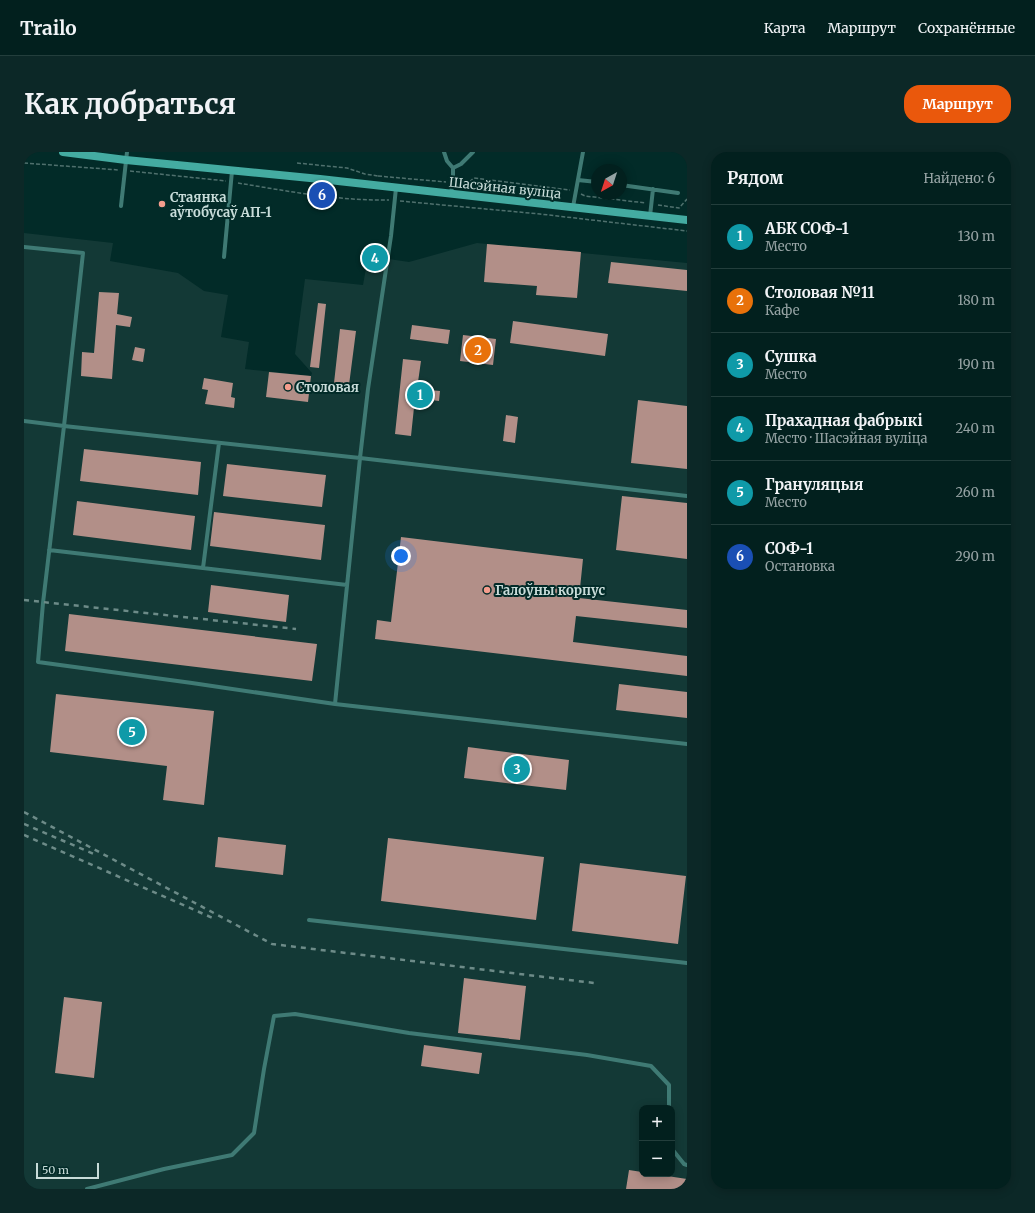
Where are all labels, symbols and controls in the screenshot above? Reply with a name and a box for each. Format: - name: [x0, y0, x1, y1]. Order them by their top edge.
- text: Trailo: [20, 16, 77, 40]
- text: Карта: [764, 19, 805, 37]
- text: Маршрут: [827, 19, 896, 37]
- text: Сохранённые: [918, 19, 1015, 37]
- button: Маршрут: [904, 85, 1011, 123]
- text: Как добраться: [24, 86, 236, 122]
- north arrow: [591, 164, 627, 200]
- text: Рядом: [727, 167, 783, 189]
- text: Найдено: 6: [924, 170, 995, 187]
- street label: Шасэйная вуліца: [448, 174, 562, 202]
- pin: 6: [309, 180, 335, 210]
- place label: Стаянка аўтобусаў АП-1: [170, 189, 271, 221]
- marker: Стаянка аўтобусаў АП-1: [157, 199, 167, 209]
- text: АБК СОФ-1: [765, 219, 849, 238]
- text: 1: [737, 228, 743, 245]
- text: 130 m: [958, 228, 995, 245]
- text: Место: [765, 238, 807, 255]
- pin: 4: [362, 243, 388, 273]
- text: Столовая №11: [765, 283, 875, 302]
- text: 2: [736, 292, 744, 309]
- text: 180 m: [957, 292, 995, 309]
- text: Кафе: [765, 302, 799, 319]
- pin: 2: [465, 335, 491, 365]
- text: Сушка: [765, 347, 817, 366]
- text: 3: [736, 356, 744, 373]
- text: 190 m: [958, 356, 995, 373]
- text: Место: [765, 366, 807, 383]
- place label: Столовая: [296, 379, 359, 396]
- pin: 1: [407, 380, 433, 410]
- marker: Столовая: [283, 382, 293, 392]
- text: Прахадная фабрыкі: [765, 411, 923, 430]
- text: 4: [736, 420, 744, 437]
- text: 240 m: [955, 420, 995, 437]
- text: Место · Шасэйная вуліца: [765, 430, 927, 447]
- text: Грануляцыя: [765, 475, 863, 494]
- text: 5: [736, 484, 744, 501]
- text: 260 m: [955, 484, 995, 501]
- text: Место: [765, 494, 807, 511]
- text: СОФ-1: [765, 539, 813, 558]
- your location: [391, 546, 411, 566]
- text: 6: [736, 548, 744, 565]
- text: 290 m: [955, 548, 995, 565]
- text: Остановка: [765, 558, 835, 575]
- place label: Галоўны корпус: [495, 582, 606, 599]
- marker: Галоўны корпус: [482, 585, 492, 595]
- pin: 5: [119, 717, 145, 747]
- pin: 3: [504, 754, 530, 784]
- map controls: [639, 1105, 675, 1177]
- button: +: [639, 1105, 675, 1141]
- button: −: [639, 1141, 675, 1177]
- scale bar: [36, 1161, 99, 1180]
- text: 50 m: [42, 1163, 69, 1177]

